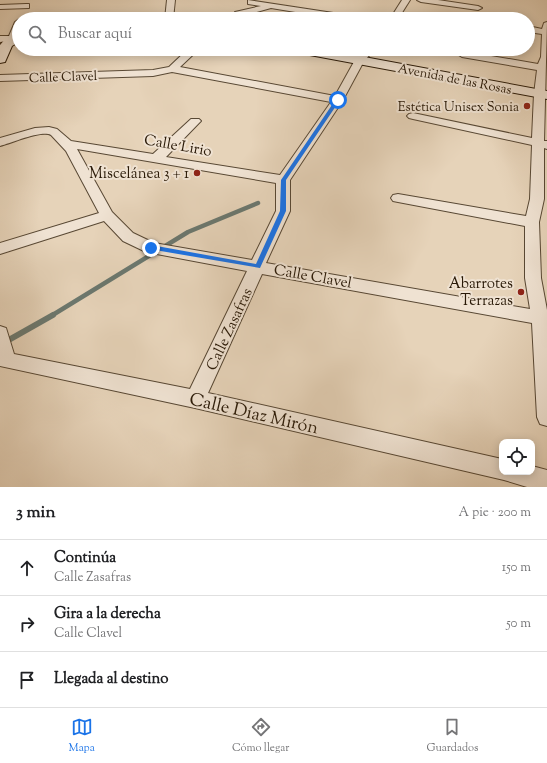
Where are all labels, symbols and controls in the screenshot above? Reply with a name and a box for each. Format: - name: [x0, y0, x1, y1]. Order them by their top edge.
- search box: [12, 12, 535, 56]
- icon: search: [26, 23, 48, 45]
- text: Buscar aquí: [58, 24, 132, 45]
- street label: Avenida de las Rosas: [396, 60, 513, 100]
- street label: Calle Clavel: [29, 68, 98, 88]
- route start: [329, 91, 347, 109]
- place label: Estética Unisex Sonia: [398, 99, 519, 117]
- marker: Estética Unisex Sonia: [522, 101, 532, 111]
- street label: Calle Lirio: [142, 130, 213, 163]
- place label: Miscelánea 3 + 1: [89, 164, 189, 185]
- marker: Miscelánea 3 + 1: [192, 168, 202, 178]
- route end: [142, 239, 160, 257]
- street label: Calle Clavel: [272, 260, 353, 295]
- place label: Abarrotes Terrazas: [449, 274, 513, 312]
- street label: Calle Zasafras: [202, 285, 259, 374]
- marker: Abarrotes Terrazas: [516, 287, 526, 297]
- street label: Calle Díaz Mirón: [186, 387, 321, 443]
- map controls: [499, 439, 535, 475]
- button: locate: [499, 439, 535, 475]
- text: 3 min: [16, 501, 55, 525]
- text: A pie · 200 m: [459, 504, 531, 522]
- text: Continúa: [54, 548, 116, 569]
- icon: ahead: [16, 557, 38, 579]
- text: 150 m: [502, 559, 531, 577]
- text: Calle Zasafras: [54, 569, 131, 587]
- text: Gira a la derecha: [54, 604, 161, 625]
- icon: right: [16, 613, 38, 635]
- text: 50 m: [506, 615, 531, 633]
- text: Calle Clavel: [54, 625, 122, 643]
- icon: arrive: [16, 669, 38, 691]
- text: Llegada al destino: [54, 669, 169, 690]
- tab: Mapa: [69, 716, 95, 756]
- tab: Cómo llegar: [232, 716, 289, 756]
- tab: Guardados: [426, 716, 478, 756]

